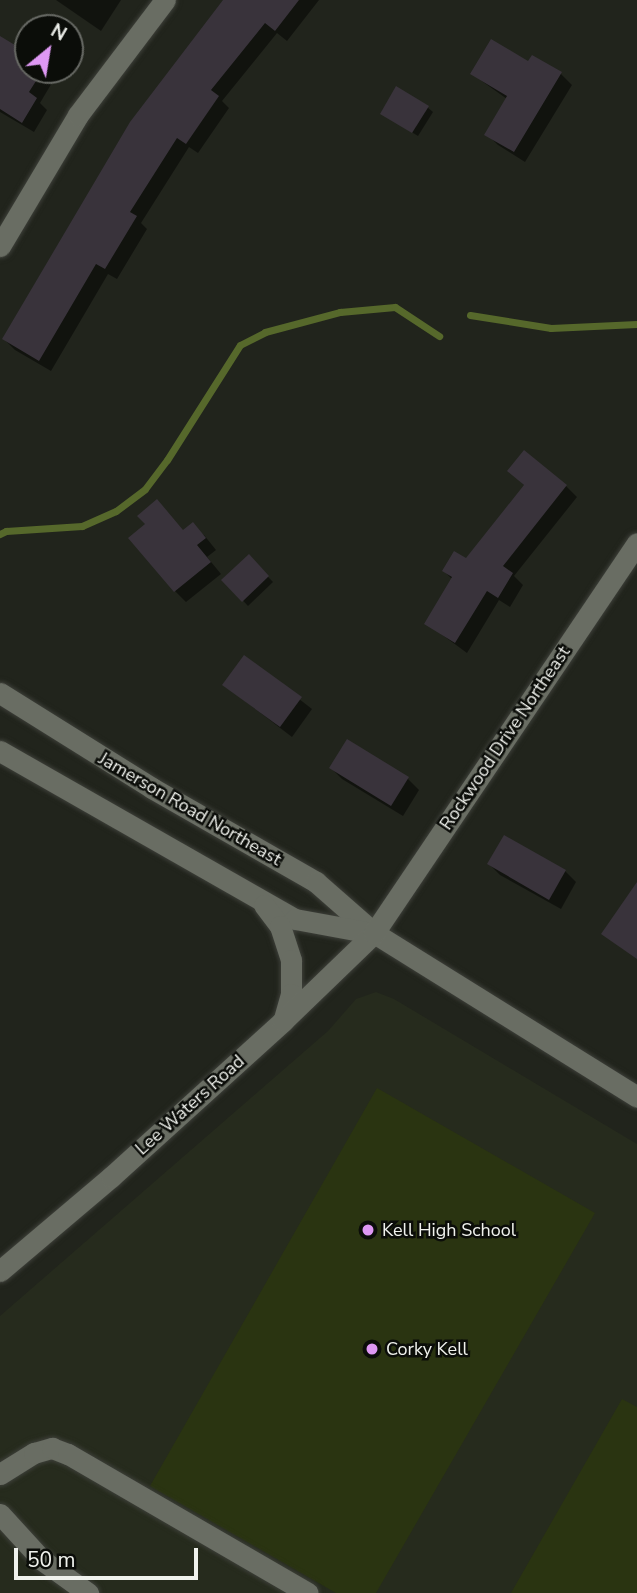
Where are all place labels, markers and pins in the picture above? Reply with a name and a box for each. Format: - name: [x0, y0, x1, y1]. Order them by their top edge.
- place label: Kell High School: [382, 1219, 516, 1241]
- marker: Kell High School: [360, 1222, 376, 1238]
- place label: Corky Kell: [386, 1338, 468, 1360]
- marker: Corky Kell: [364, 1341, 380, 1357]

